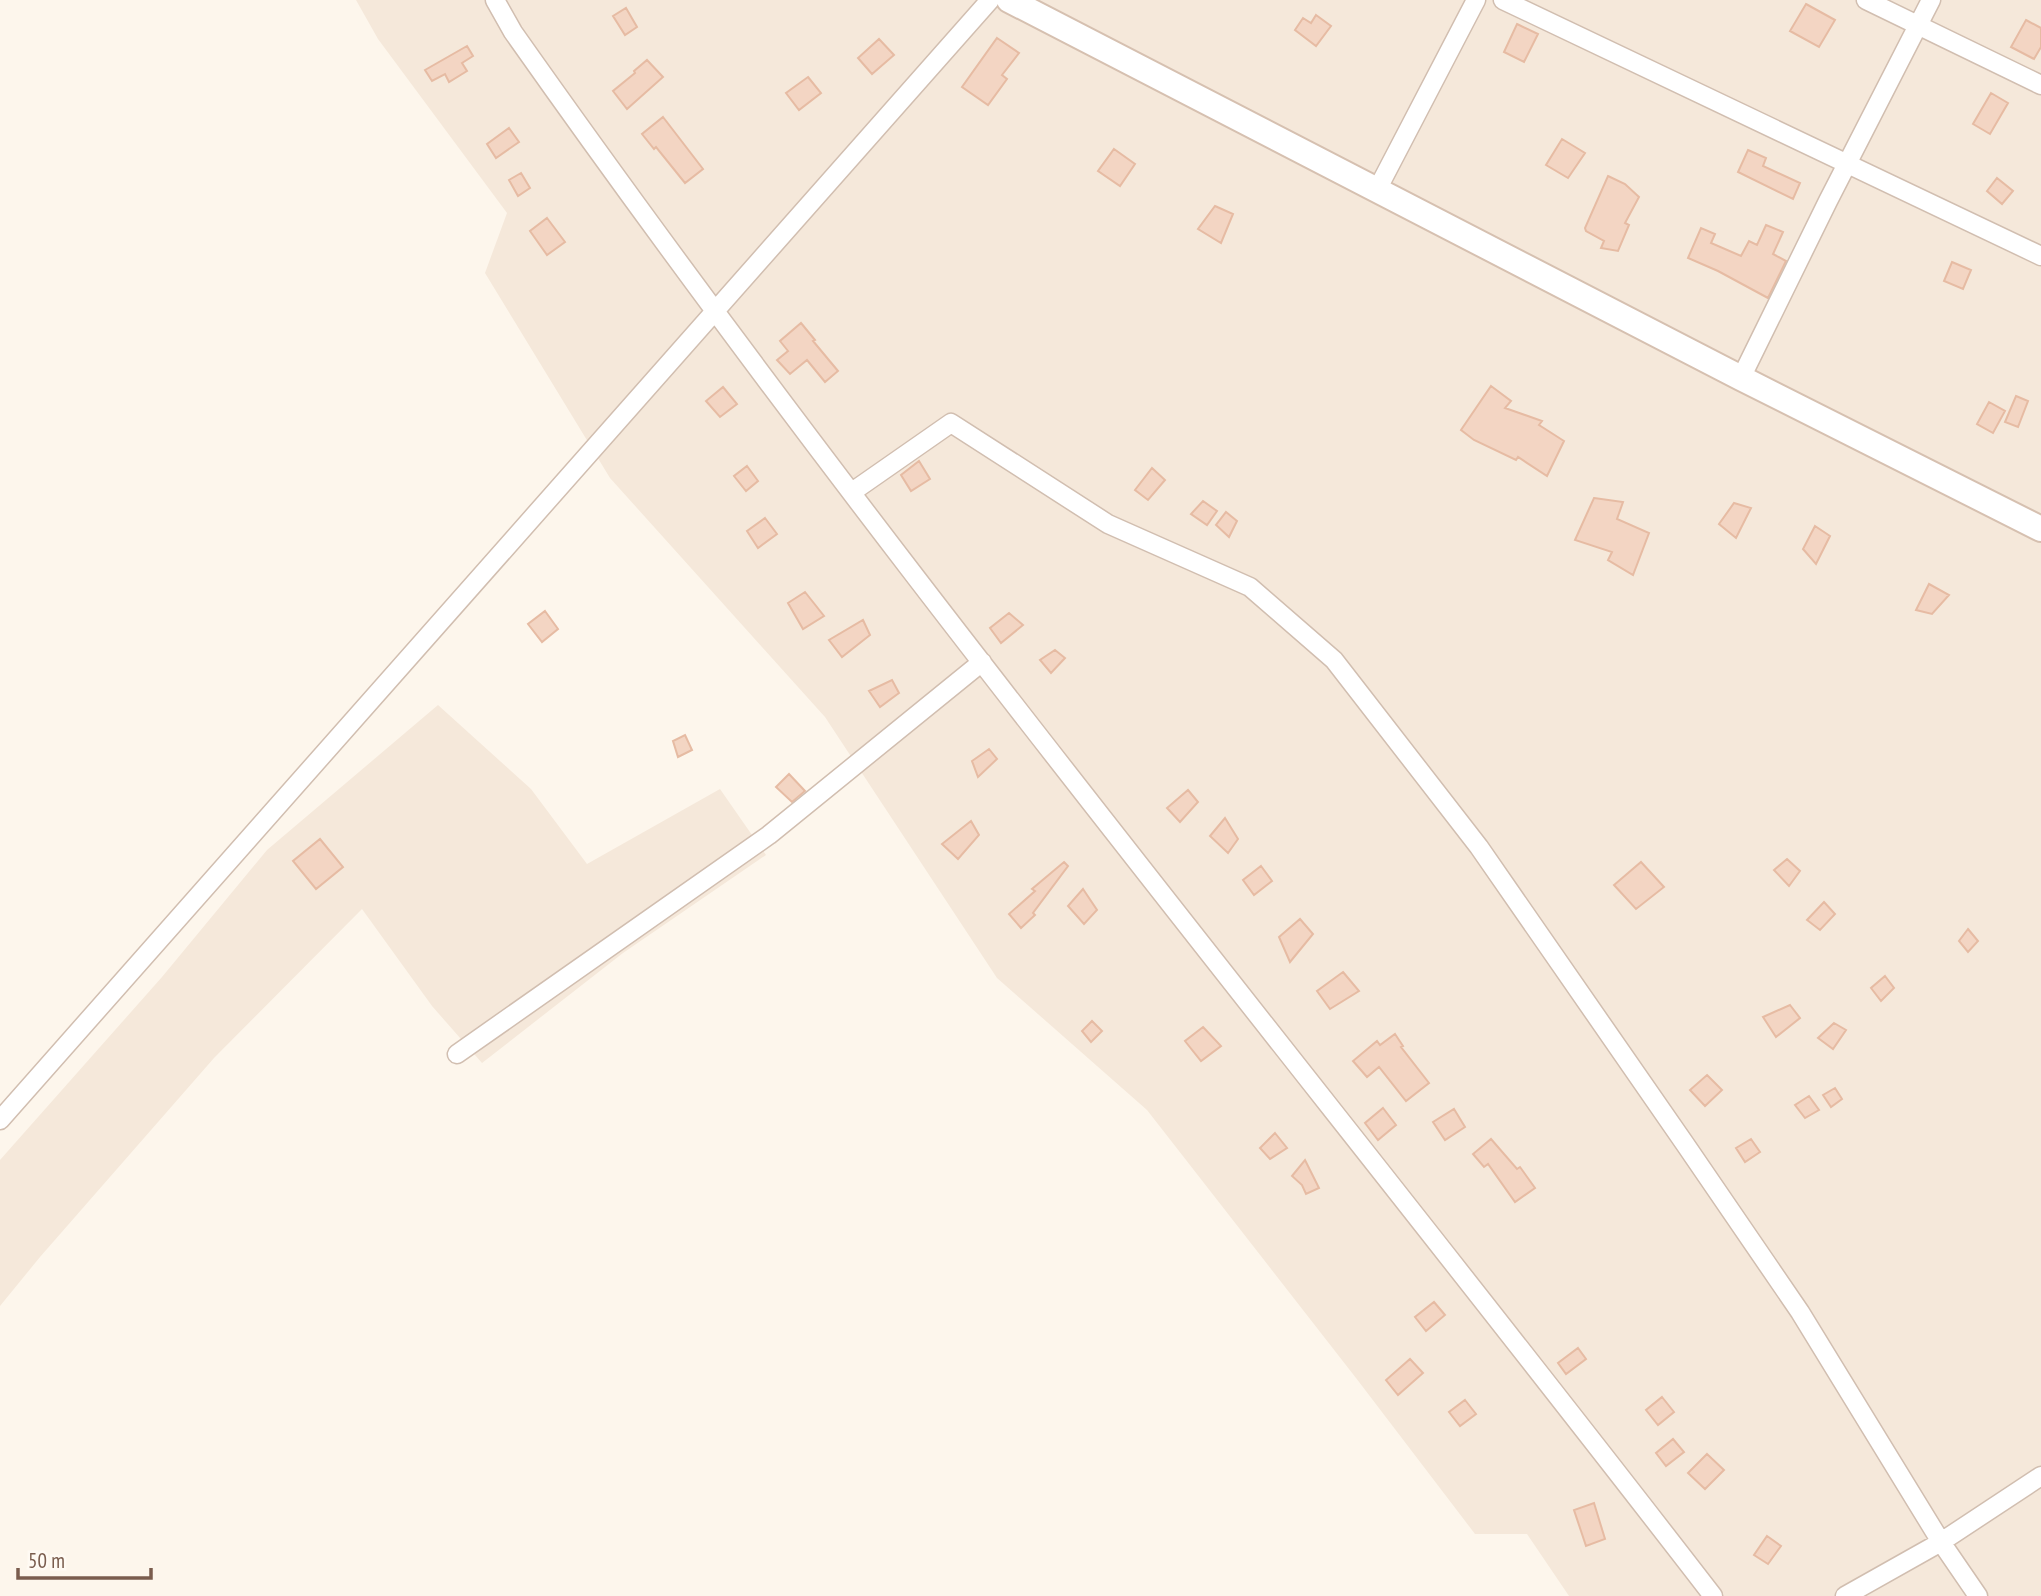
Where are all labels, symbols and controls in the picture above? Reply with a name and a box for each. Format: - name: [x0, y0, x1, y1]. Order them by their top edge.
- scale bar: [18, 1536, 150, 1580]
- text: 50 m: [28, 1547, 65, 1574]

